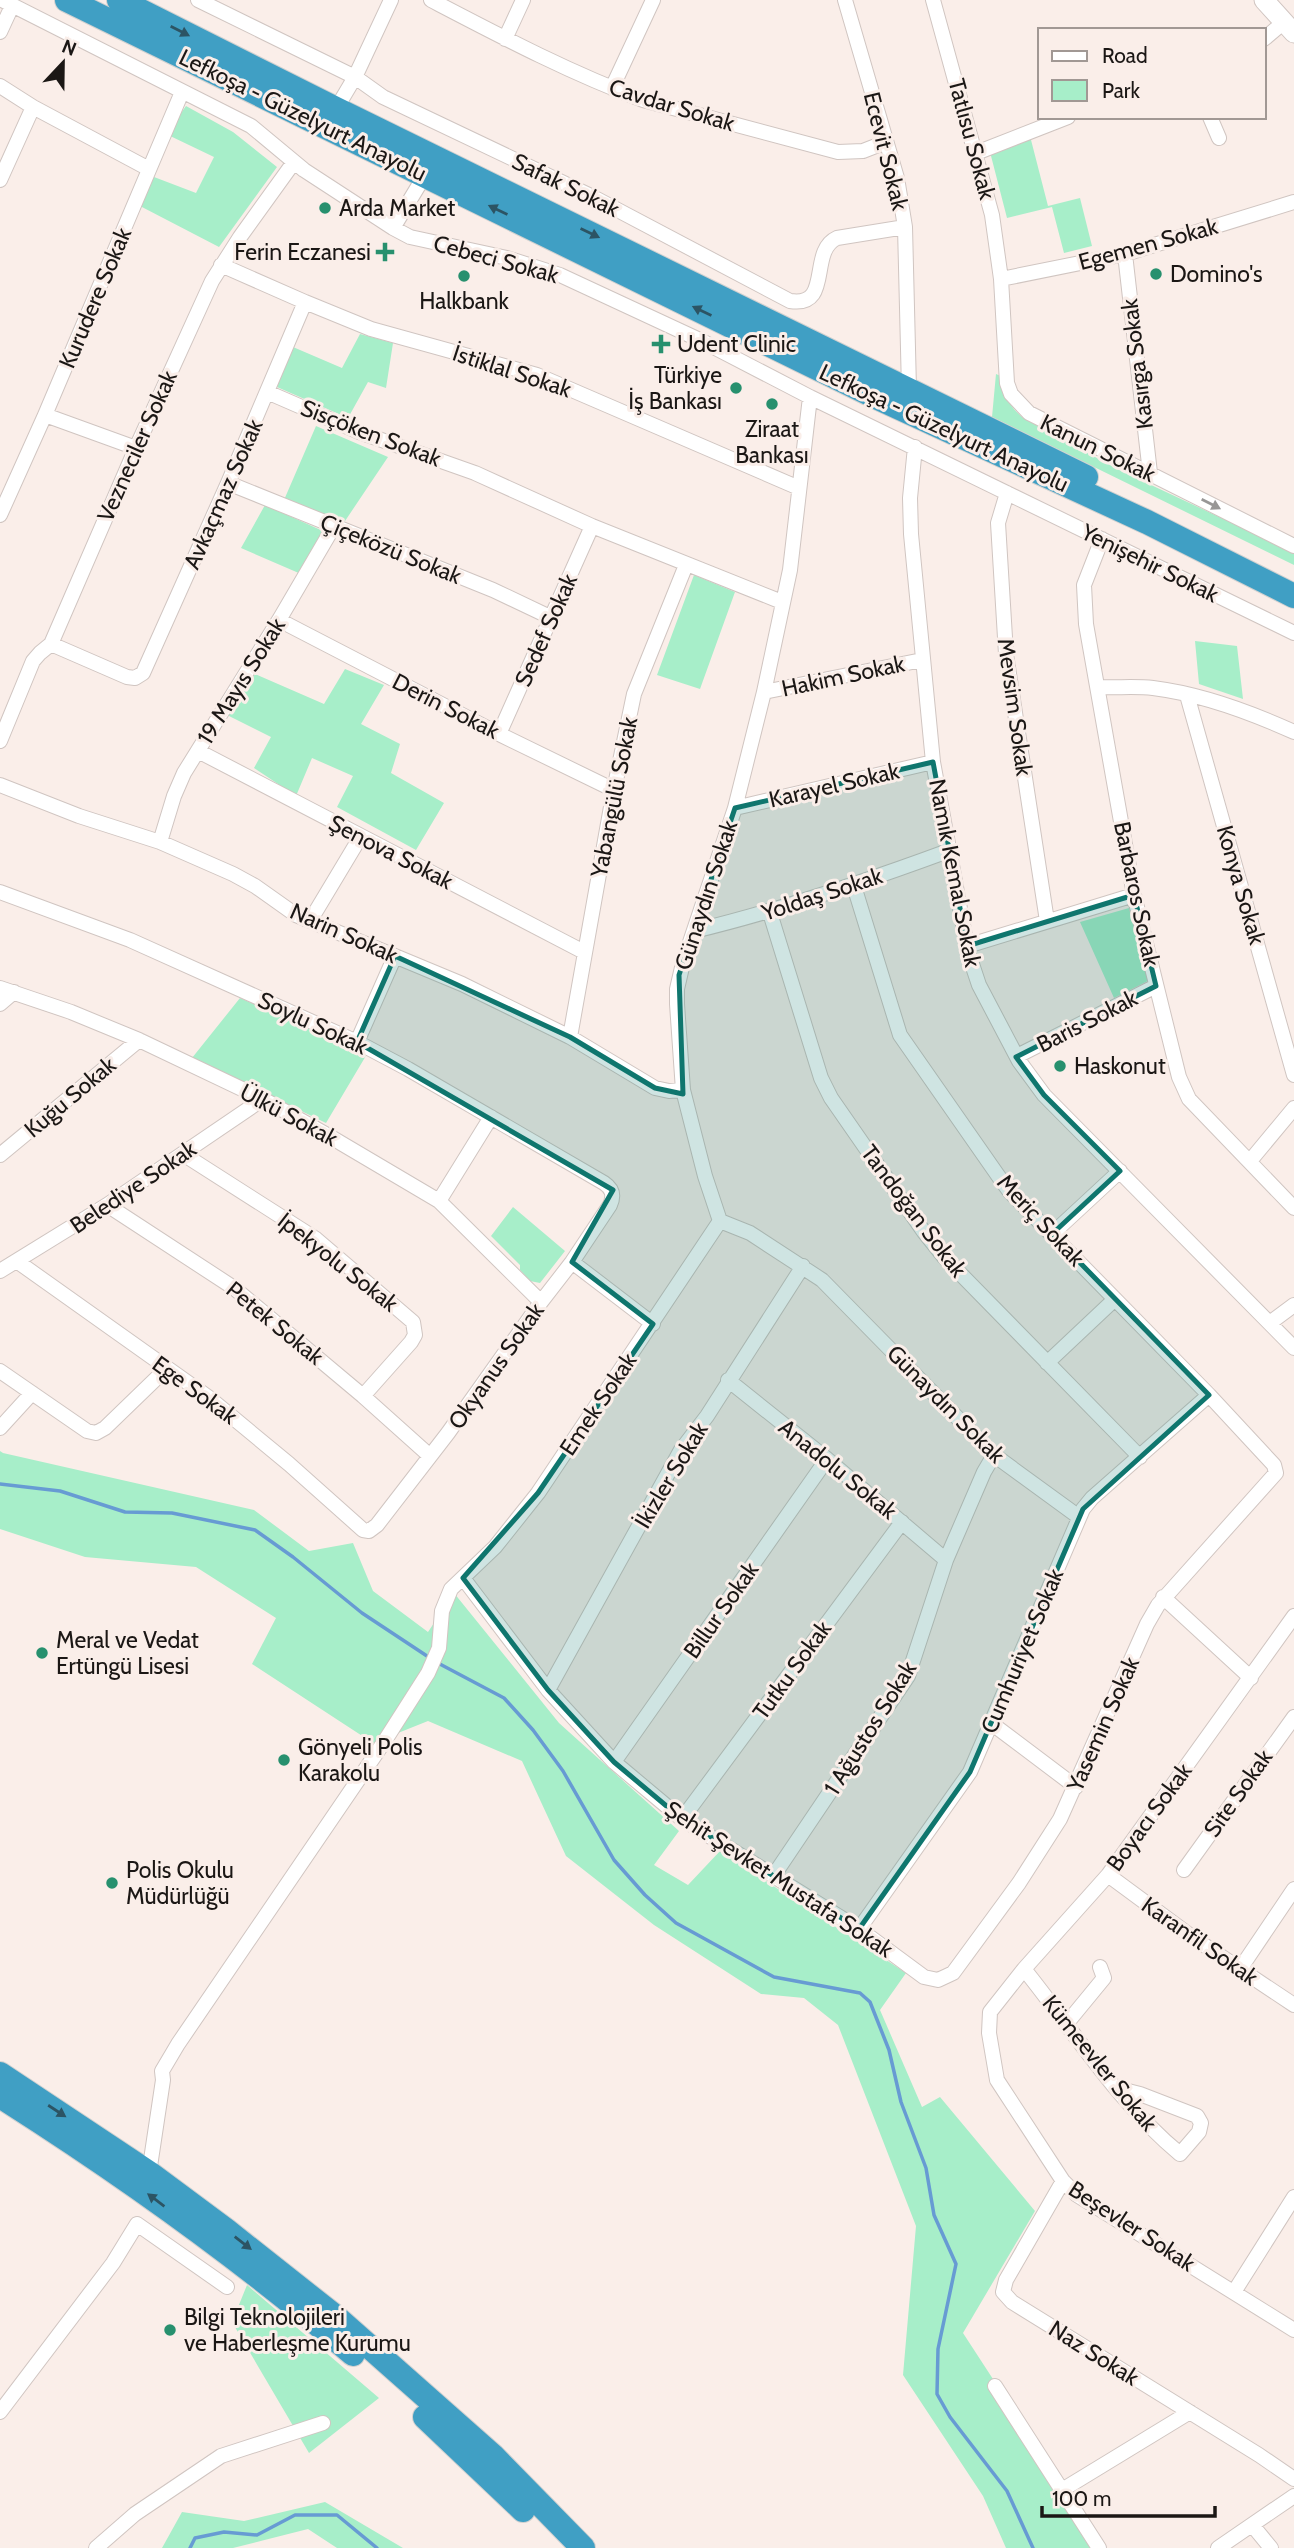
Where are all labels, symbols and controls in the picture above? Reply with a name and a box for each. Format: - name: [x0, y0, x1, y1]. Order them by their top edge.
- one-way arrow: [170, 25, 190, 36]
- north arrow: [28, 28, 98, 98]
- legend: [1038, 28, 1266, 119]
- text: N: [59, 35, 80, 61]
- street label: Lefkoşa - Güzelyurt Anayolu: [175, 43, 431, 187]
- text: Road: [1102, 43, 1148, 68]
- street label: Cavdar Sokak: [606, 73, 739, 138]
- street label: Tatlısu Sokak: [942, 75, 1002, 203]
- text: Park: [1102, 78, 1140, 103]
- street label: Ecevit Sokak: [858, 89, 914, 214]
- street label: Safak Sokak: [508, 147, 625, 223]
- place label: Arda Market: [339, 194, 456, 222]
- marker: Arda Market: [317, 200, 333, 216]
- one-way arrow: [488, 205, 508, 216]
- street label: Egemen Sokak: [1075, 212, 1221, 276]
- street label: Kurudere Sokak: [53, 223, 137, 372]
- one-way arrow: [580, 228, 600, 239]
- street label: Cebeci Sokak: [430, 229, 562, 289]
- place label: Ferin Eczanesi: [234, 238, 371, 266]
- marker: Ferin Eczanesi: [377, 244, 393, 260]
- place label: Domino's: [1170, 260, 1263, 288]
- marker: Domino's: [1148, 266, 1164, 282]
- marker: Halkbank: [456, 268, 472, 284]
- place label: Halkbank: [419, 287, 510, 315]
- street label: Kasırga Sokak: [1115, 297, 1159, 431]
- one-way arrow: [692, 305, 712, 316]
- place label: Udent Clinic: [677, 330, 796, 358]
- marker: Udent Clinic: [651, 334, 671, 354]
- street label: İstiklal Sokak: [449, 339, 575, 404]
- street label: Lefkoşa - Güzelyurt Anayolu: [815, 358, 1073, 498]
- place label: Türkiye İş Bankası: [628, 361, 722, 415]
- street label: Vezneciler Sokak: [91, 366, 183, 526]
- marker: Türkiye İş Bankası: [728, 380, 744, 396]
- street label: Sisçöken Sokak: [297, 393, 446, 473]
- marker: Ziraat Bankası: [764, 396, 780, 412]
- street label: Kanun Sokak: [1036, 408, 1161, 488]
- street label: Avkaçmaz Sokak: [177, 414, 269, 573]
- place label: Ziraat Bankası: [735, 415, 809, 469]
- one-way arrow: [1201, 498, 1221, 509]
- street label: Çiçeközü Sokak: [316, 508, 466, 590]
- street label: Yenişehir Sokak: [1076, 517, 1224, 609]
- street label: Sedef Sokak: [509, 569, 584, 691]
- street label: 19 Mayıs Sokak: [191, 612, 291, 749]
- street label: Mevsim Sokak: [991, 636, 1039, 778]
- street label: Hakim Sokak: [779, 649, 908, 703]
- street label: Derin Sokak: [388, 667, 505, 745]
- street label: Yabangülü Sokak: [585, 714, 643, 881]
- street label: Karayel Sokak: [766, 756, 903, 814]
- street label: Namık Kemal Sokak: [923, 777, 987, 970]
- street label: Şenova Sokak: [324, 809, 458, 896]
- street label: Günaydın Sokak: [669, 816, 744, 973]
- street label: Barbaros Sokak: [1108, 819, 1166, 970]
- street label: Konya Sokak: [1211, 822, 1272, 949]
- street label: Yoldaş Sokak: [757, 861, 887, 927]
- street label: Narin Sokak: [286, 897, 403, 969]
- street label: Baris Sokak: [1032, 983, 1143, 1058]
- street label: Soylu Sokak: [254, 985, 373, 1061]
- street label: Kuğu Sokak: [19, 1050, 122, 1143]
- place label: Haskonut: [1074, 1052, 1166, 1080]
- marker: Haskonut: [1052, 1058, 1068, 1074]
- street label: Ülkü Sokak: [235, 1078, 343, 1153]
- street label: Belediye Sokak: [65, 1134, 202, 1239]
- street label: Tandoğan Sokak: [855, 1139, 973, 1283]
- street label: Meriç Sokak: [991, 1168, 1091, 1272]
- street label: İpekyolu Sokak: [272, 1206, 404, 1318]
- street label: Petek Sokak: [221, 1275, 330, 1371]
- street label: Okyanus Sokak: [442, 1297, 550, 1434]
- street label: Günaydın Sokak: [881, 1339, 1011, 1469]
- street label: Emek Sokak: [554, 1347, 643, 1461]
- street label: Ege Sokak: [147, 1350, 244, 1431]
- street label: Anadolu Sokak: [773, 1413, 903, 1526]
- street label: İkizler Sokak: [628, 1416, 714, 1533]
- street label: Billur Sokak: [678, 1556, 765, 1664]
- street label: Cumhuriyet Sokak: [975, 1564, 1070, 1738]
- street label: Tutku Sokak: [747, 1615, 838, 1725]
- place label: Meral ve Vedat Ertüngü Lisesi: [56, 1626, 199, 1680]
- marker: Meral ve Vedat Ertüngü Lisesi: [34, 1645, 50, 1661]
- street label: Yasemin Sokak: [1060, 1652, 1145, 1797]
- street label: 1 Ağustos Sokak: [818, 1655, 923, 1800]
- place label: Gönyeli Polis Karakolu: [298, 1733, 423, 1787]
- street label: Site Sokak: [1198, 1743, 1279, 1842]
- marker: Gönyeli Polis Karakolu: [276, 1752, 292, 1768]
- street label: Boyacı Sokak: [1100, 1757, 1198, 1877]
- street label: Şehit Şevket Mustafa Sokak: [660, 1795, 899, 1964]
- place label: Polis Okulu Müdürlüğü: [126, 1856, 234, 1910]
- marker: Polis Okulu Müdürlüğü: [104, 1875, 120, 1891]
- street label: Karanfil Sokak: [1136, 1891, 1264, 1992]
- street label: Kümeevler Sokak: [1037, 1989, 1164, 2137]
- one-way arrow: [48, 2105, 67, 2118]
- street label: Beşevler Sokak: [1063, 2175, 1201, 2278]
- one-way arrow: [147, 2194, 165, 2208]
- one-way arrow: [234, 2235, 251, 2250]
- place label: Bilgi Teknolojileri ve Haberleşme Kurumu: [184, 2303, 411, 2357]
- street label: Naz Sokak: [1044, 2314, 1145, 2392]
- marker: Bilgi Teknolojileri ve Haberleşme Kurumu: [162, 2322, 178, 2338]
- scale bar: [1042, 2474, 1215, 2518]
- text: 100 m: [1052, 2486, 1111, 2511]

